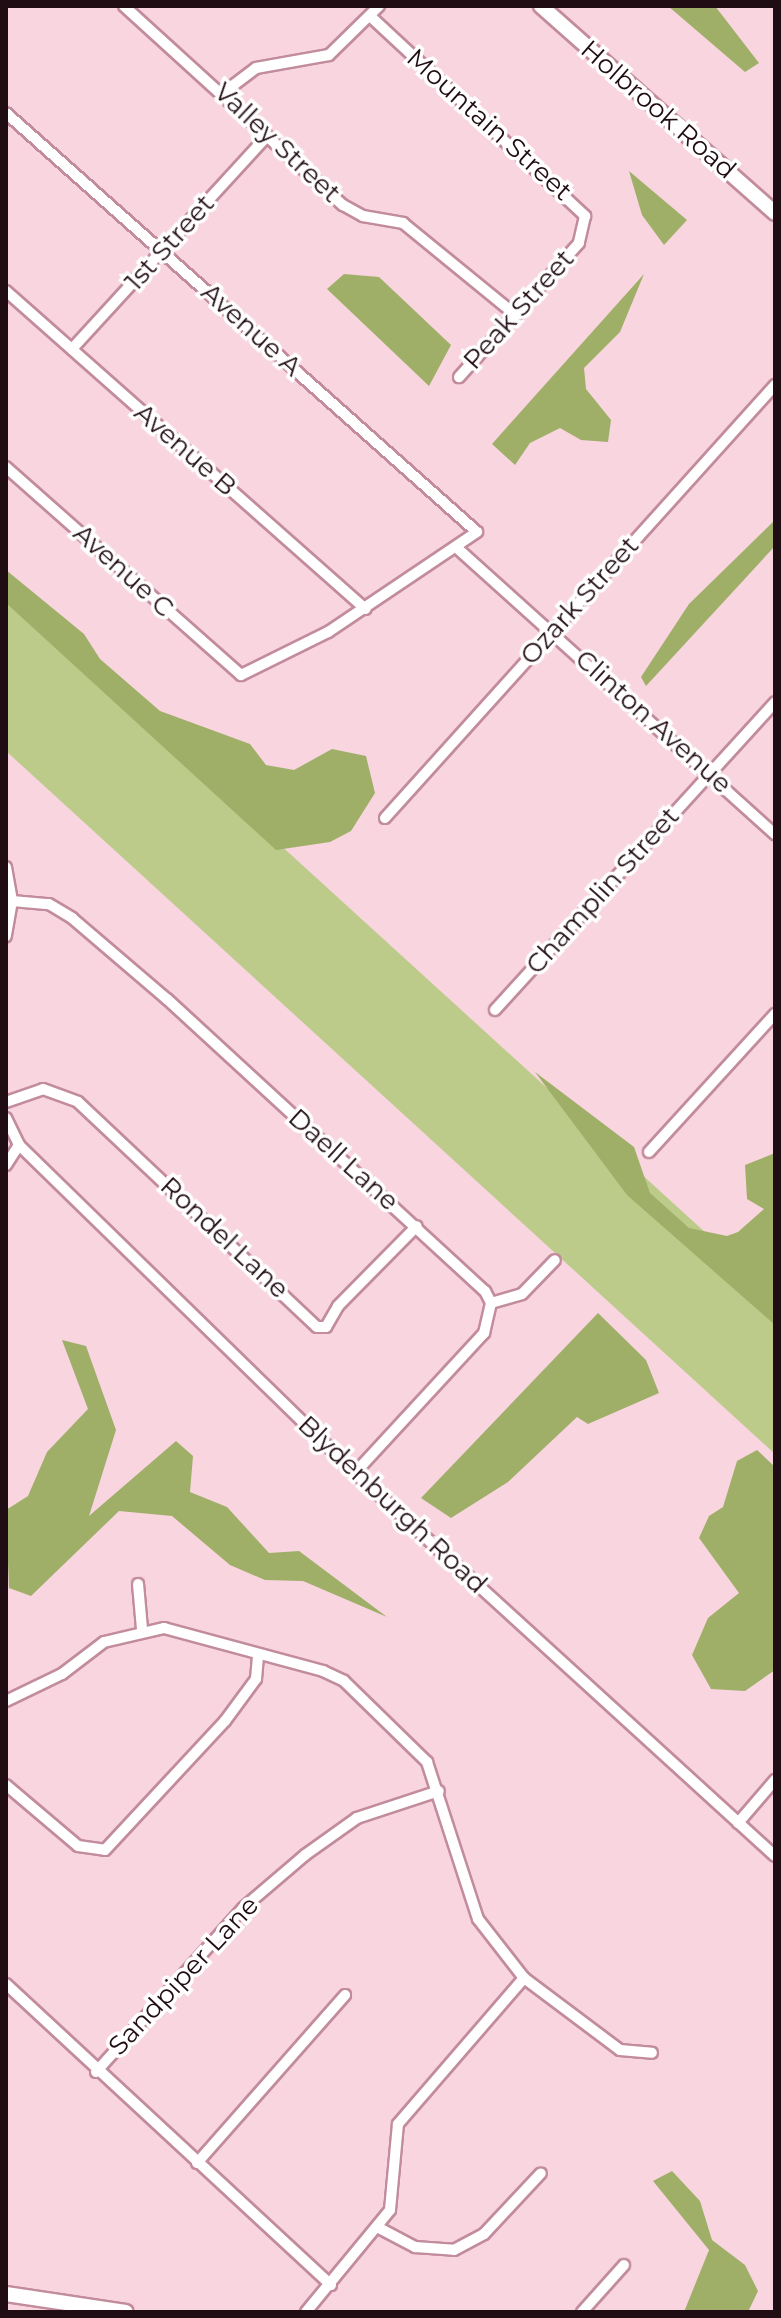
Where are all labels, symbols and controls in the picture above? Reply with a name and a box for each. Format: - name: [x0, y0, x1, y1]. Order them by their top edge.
- street label: Holbrook Road: [574, 34, 742, 186]
- street label: Mountain Street: [400, 43, 578, 207]
- street label: Valley Street: [207, 77, 347, 209]
- street label: 1st Street: [119, 189, 221, 297]
- street label: Peak Street: [457, 244, 581, 376]
- street label: Avenue A: [195, 277, 307, 383]
- street label: Avenue B: [128, 397, 242, 503]
- street label: Avenue C: [67, 518, 179, 624]
- street label: Ozark Street: [514, 531, 646, 671]
- street label: Clinton Avenue: [569, 644, 737, 800]
- street label: Champlin Street: [520, 801, 686, 981]
- street label: Daell Lane: [282, 1102, 404, 1218]
- street label: Rondel Lane: [153, 1171, 295, 1305]
- street label: Blydenburgh Road: [291, 1410, 493, 1600]
- street label: Sandpiper Lane: [102, 1890, 266, 2062]

